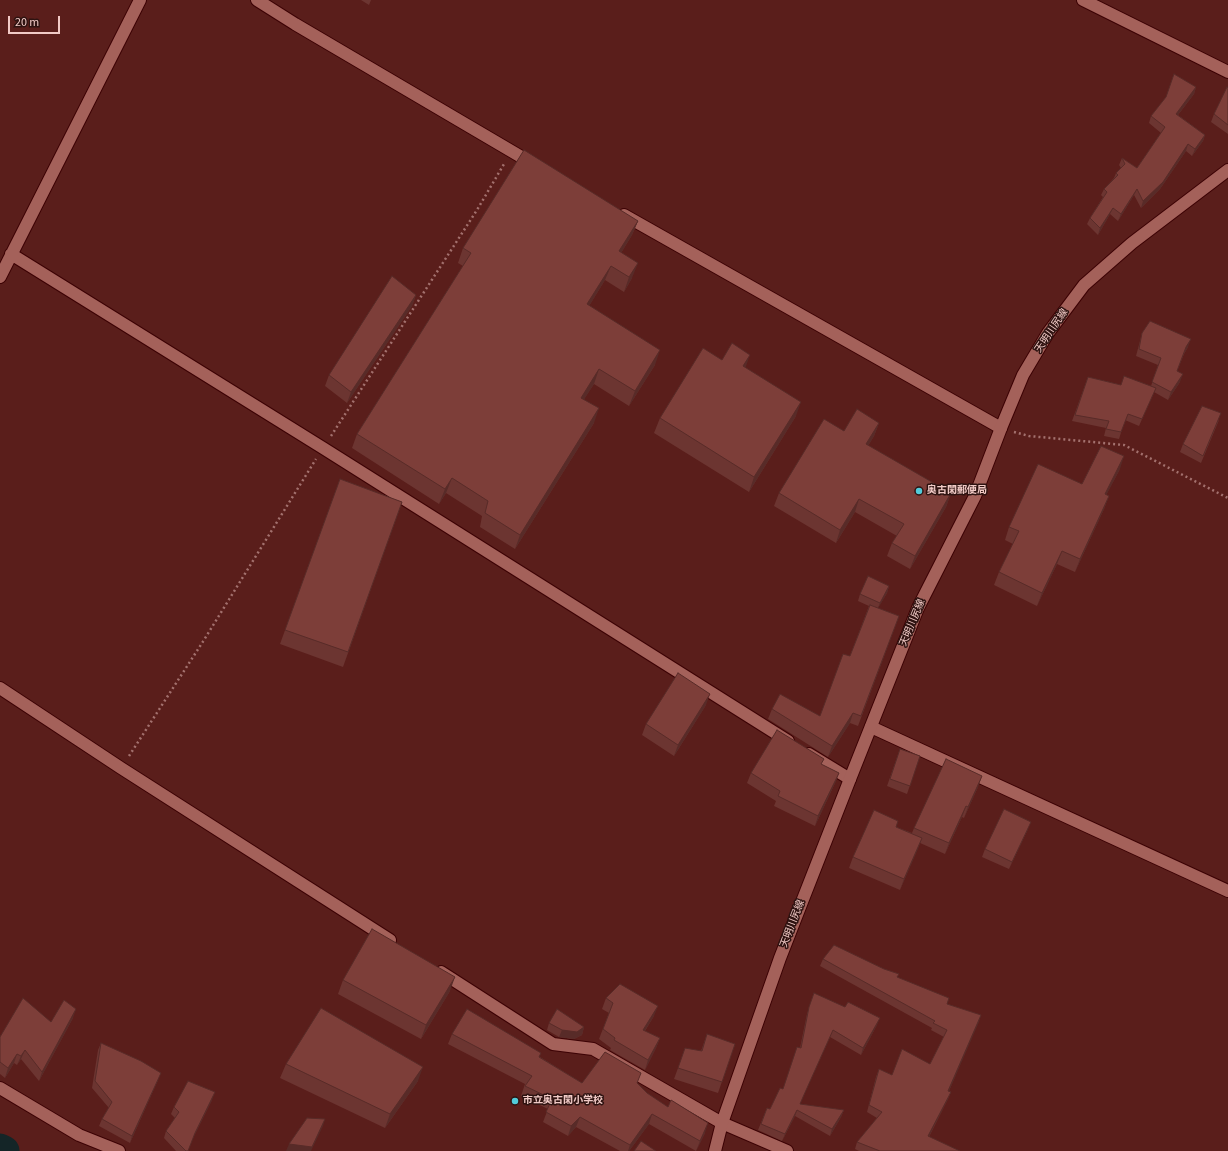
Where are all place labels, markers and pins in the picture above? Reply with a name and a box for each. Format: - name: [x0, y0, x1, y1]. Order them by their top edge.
- place label: 奥古閑郵便局: [927, 485, 987, 497]
- marker: 奥古閑郵便局: [914, 486, 924, 496]
- place label: 市立奥古閑小学校: [523, 1095, 603, 1107]
- marker: 市立奥古閑小学校: [510, 1096, 520, 1106]

